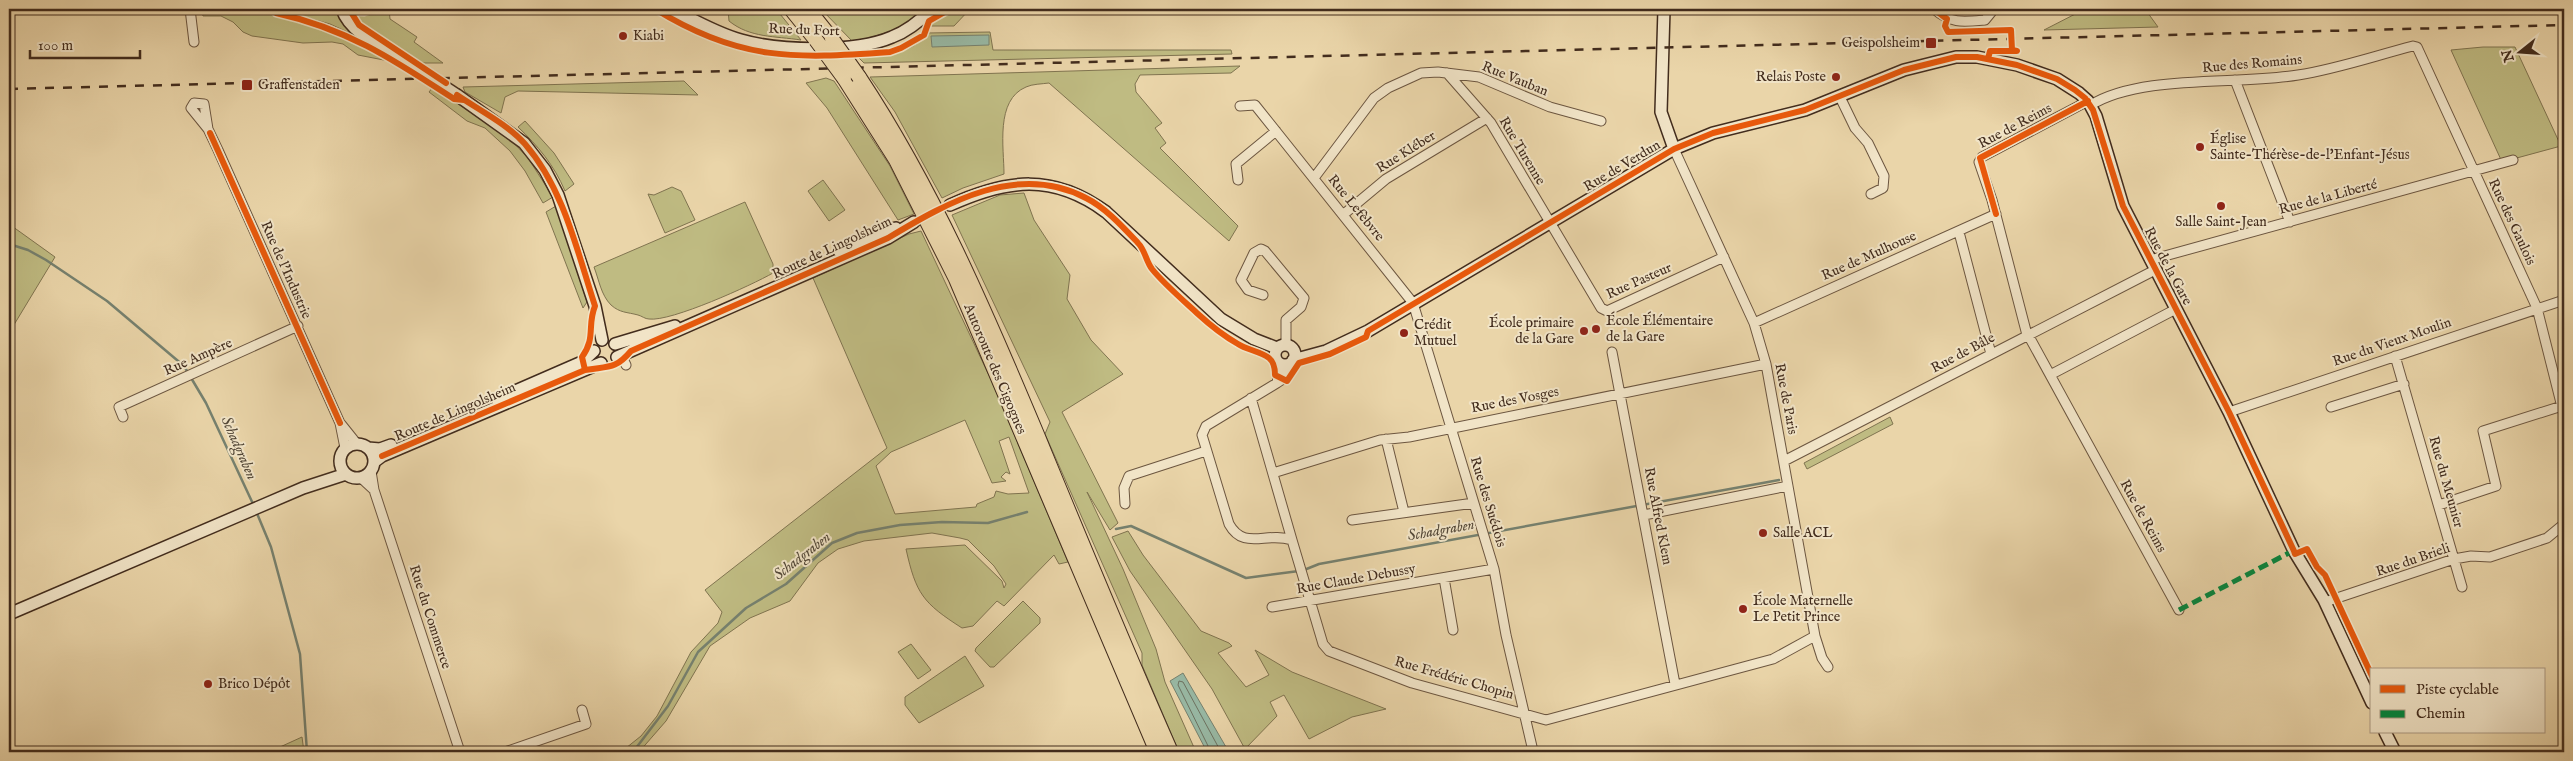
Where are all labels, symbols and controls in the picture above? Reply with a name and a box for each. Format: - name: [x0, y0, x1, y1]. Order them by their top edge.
- street label: Rue du Fort: [768, 20, 840, 40]
- place label: Kiabi: [633, 27, 664, 45]
- scale bar: [30, 28, 140, 60]
- north arrow: [2496, 28, 2546, 78]
- marker: Kiabi: [617, 30, 629, 42]
- place label: Geispolsheim: [1842, 34, 1920, 52]
- text: 100 m: [38, 36, 74, 55]
- marker: Geispolsheim: [1924, 36, 1938, 50]
- text: N: [2498, 47, 2519, 65]
- street label: Rue des Romains: [2201, 51, 2303, 77]
- street label: Rue Vauban: [1479, 58, 1551, 101]
- place label: Relais Poste: [1756, 68, 1827, 86]
- marker: Relais Poste: [1830, 71, 1842, 83]
- place label: Graffenstaden: [258, 76, 340, 94]
- marker: Graffenstaden: [240, 78, 254, 92]
- street label: Rue de Reims: [1975, 99, 2055, 153]
- street label: Rue Turenne: [1495, 114, 1550, 189]
- street label: Rue Kléber: [1373, 127, 1439, 177]
- place label: Église Sainte-Thérèse-de-l'Enfant-Jésus: [2210, 129, 2410, 164]
- street label: Rue de Verdun: [1580, 136, 1664, 196]
- marker: Église Sainte-Thérèse-de-l'Enfant-Jésus: [2194, 141, 2206, 153]
- street label: Rue Lefèbvre: [1324, 171, 1389, 245]
- street label: Rue de la Liberté: [2277, 175, 2380, 219]
- street label: Rue des Gaulois: [2484, 176, 2540, 268]
- marker: Salle Saint-Jean: [2215, 200, 2227, 212]
- street label: Route de Lingolsheim: [769, 212, 895, 284]
- place label: Salle Saint-Jean: [2175, 213, 2267, 231]
- street label: Rue de l'Industrie: [256, 218, 316, 322]
- street label: Rue de la Gare: [2140, 224, 2196, 309]
- street label: Rue de Mulhouse: [1819, 227, 1920, 285]
- street label: Rue Pasteur: [1603, 259, 1675, 303]
- street label: Autoroute des Cigognes: [959, 300, 1031, 437]
- place label: École Élémentaire de la Gare: [1606, 311, 1714, 346]
- place label: École primaire de la Gare: [1489, 313, 1575, 348]
- street label: Rue du Vieux Moulin: [2330, 313, 2454, 371]
- place label: Crédit Mutuel: [1414, 316, 1457, 350]
- marker: École Élémentaire de la Gare: [1590, 323, 1602, 335]
- marker: École primaire de la Gare: [1578, 325, 1590, 337]
- marker: Crédit Mutuel: [1398, 327, 1410, 339]
- street label: Rue de Bâle: [1928, 328, 1999, 377]
- street label: Rue Ampère: [161, 334, 236, 380]
- street label: Rue de Paris: [1770, 362, 1802, 436]
- street label: Route de Lingolsheim: [392, 378, 518, 446]
- street label: Rue des Vosges: [1470, 383, 1560, 417]
- water label: Schadgraben: [216, 413, 261, 483]
- street label: Rue du Meunier: [2424, 434, 2468, 530]
- street label: Rue des Suédois: [1466, 455, 1510, 549]
- street label: Rue Alfred Klem: [1640, 466, 1676, 566]
- street label: Rue de Reims: [2116, 476, 2170, 556]
- water label: Schadgraben: [1406, 515, 1476, 546]
- place label: Salle ACL: [1773, 524, 1833, 542]
- marker: Salle ACL: [1757, 527, 1769, 539]
- water label: Schadgraben: [770, 528, 835, 585]
- street label: Rue du Brieli: [2374, 539, 2453, 581]
- street label: Rue Claude Debussy: [1295, 560, 1417, 598]
- street label: Rue du Commerce: [405, 563, 455, 672]
- place label: École Maternelle Le Petit Prince: [1753, 591, 1854, 626]
- marker: École Maternelle Le Petit Prince: [1737, 603, 1749, 615]
- street label: Rue Frédéric Chopin: [1392, 652, 1516, 704]
- legend: [2370, 668, 2546, 734]
- place label: Brico Dépôt: [218, 675, 291, 693]
- marker: Brico Dépôt: [202, 678, 214, 690]
- text: Piste cyclable: [2416, 680, 2499, 699]
- text: Chemin: [2416, 704, 2465, 723]

